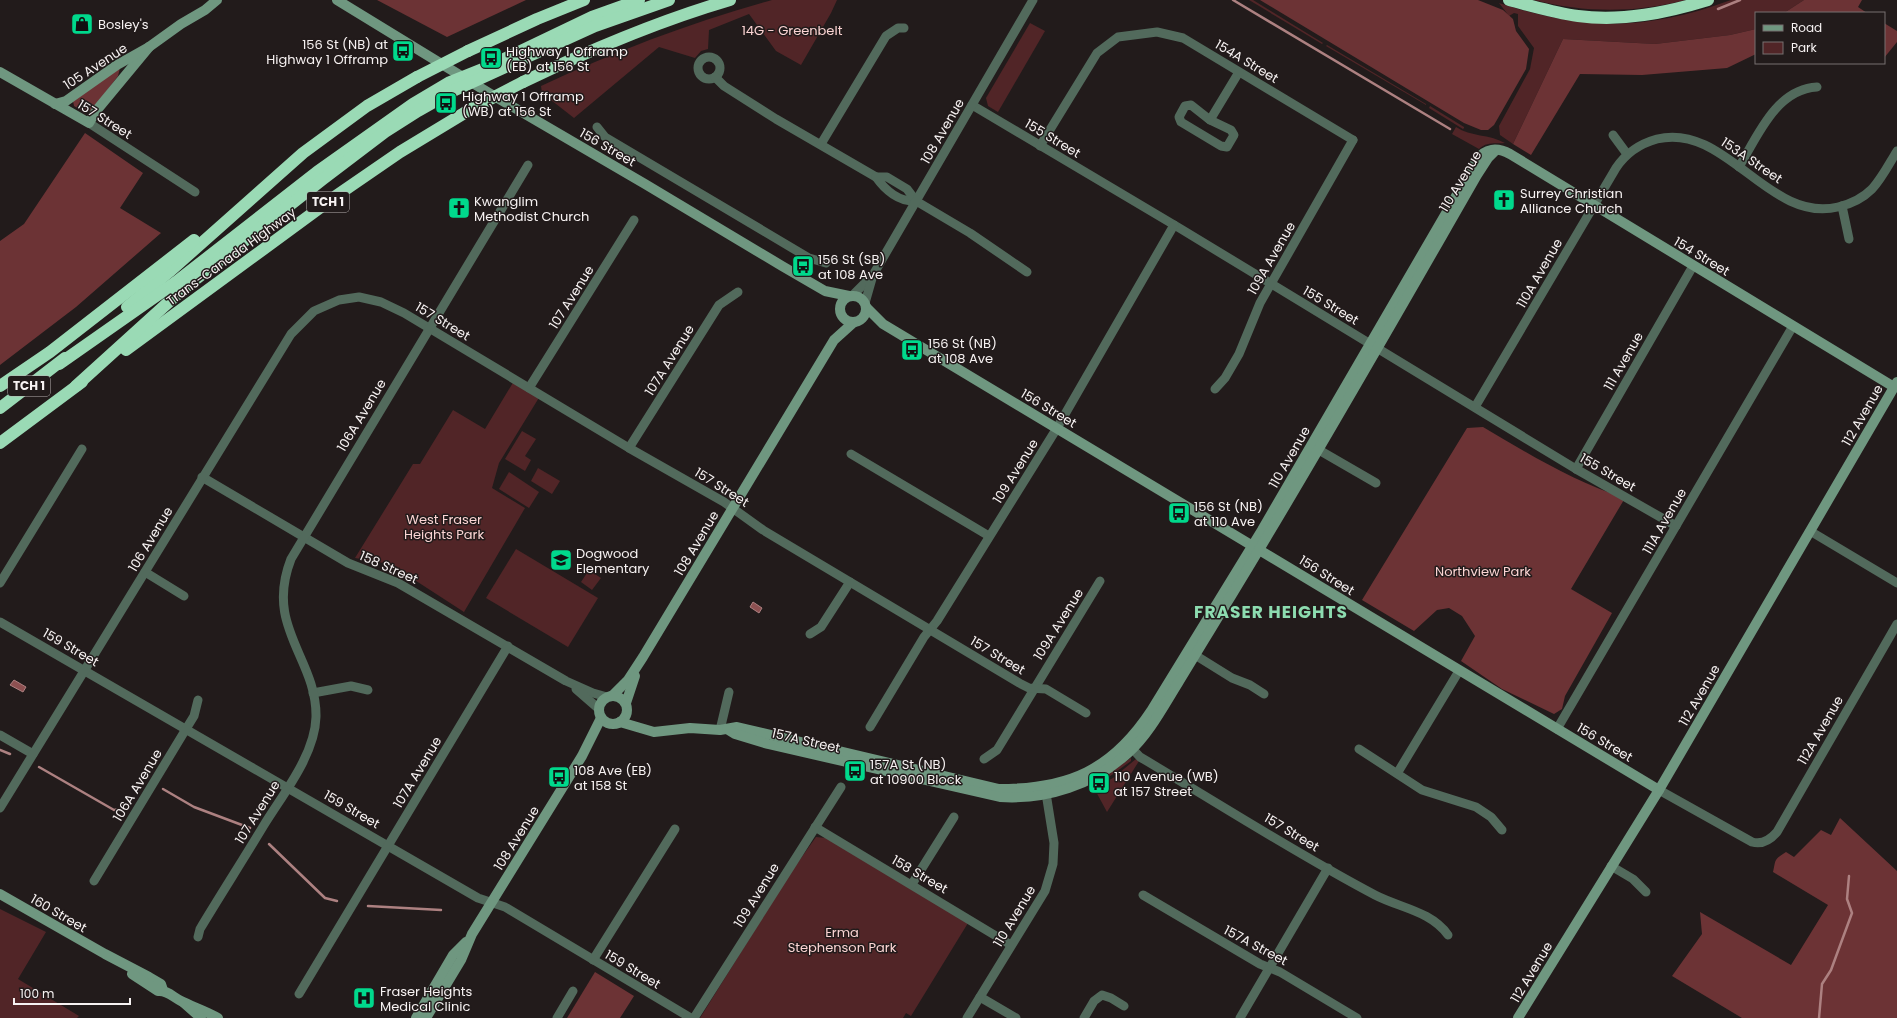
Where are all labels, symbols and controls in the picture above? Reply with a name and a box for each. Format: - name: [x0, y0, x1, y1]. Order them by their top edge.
- shop icon: Bosley's: [69, 11, 95, 37]
- legend: [1755, 12, 1885, 64]
- place label: Bosley's: [98, 15, 149, 34]
- text: Road: [1791, 19, 1822, 36]
- park label: 14G - Greenbelt: [742, 21, 843, 40]
- place label: 156 St (NB) at Highway 1 Offramp: [266, 35, 388, 69]
- street label: 154A Street: [1212, 35, 1282, 88]
- bus stop icon: 156 St (NB) at Highway 1 Offramp: [390, 38, 416, 64]
- street label: 105 Avenue: [60, 39, 131, 94]
- text: Park: [1791, 39, 1818, 56]
- place label: Highway 1 Offramp (EB) at 156 St: [506, 42, 628, 76]
- bus stop icon: Highway 1 Offramp (EB) at 156 St: [478, 45, 504, 71]
- place label: Highway 1 Offramp (WB) at 156 St: [462, 87, 584, 121]
- bus stop icon: Highway 1 Offramp (WB) at 156 St: [433, 90, 459, 116]
- street label: 157 Street: [74, 95, 136, 144]
- street label: 108 Avenue: [916, 95, 969, 168]
- street label: 155 Street: [1021, 114, 1084, 163]
- street label: 156 Street: [576, 124, 640, 171]
- street label: 153A Street: [1717, 133, 1786, 188]
- street label: 110 Avenue: [1435, 147, 1486, 216]
- place label: Surrey Christian Alliance Church: [1520, 184, 1623, 218]
- church icon: Surrey Christian Alliance Church: [1491, 187, 1517, 213]
- road number: TCH 1: [307, 192, 349, 212]
- place label: Kwanglim Methodist Church: [474, 192, 589, 226]
- church icon: Kwanglim Methodist Church: [446, 195, 472, 221]
- street label: Trans-Canada Highway: [163, 202, 301, 310]
- street label: 109A Avenue: [1243, 218, 1300, 298]
- street label: 154 Street: [1670, 232, 1733, 281]
- street label: 110A Avenue: [1512, 235, 1567, 312]
- place label: 156 St (SB) at 108 Ave: [818, 250, 885, 284]
- bus stop icon: 156 St (SB) at 108 Ave: [790, 253, 816, 279]
- street label: 107 Avenue: [544, 262, 598, 333]
- street label: 155 Street: [1299, 281, 1362, 330]
- street label: 157 Street: [412, 298, 474, 345]
- street label: 107A Avenue: [640, 321, 699, 399]
- street label: 111 Avenue: [1599, 328, 1648, 394]
- place label: 156 St (NB) at 108 Ave: [928, 334, 997, 368]
- bus stop icon: 156 St (NB) at 108 Ave: [899, 337, 925, 363]
- street label: 106A Avenue: [332, 375, 391, 455]
- road number: TCH 1: [8, 376, 50, 396]
- street label: 112 Avenue: [1837, 381, 1888, 449]
- street label: 156 Street: [1017, 384, 1080, 433]
- street label: 110 Avenue: [1264, 423, 1315, 492]
- street label: 109 Avenue: [988, 435, 1043, 507]
- street label: 155 Street: [1576, 449, 1640, 496]
- street label: 157 Street: [691, 463, 753, 512]
- street label: 111A Avenue: [1638, 485, 1691, 558]
- place label: 156 St (NB) at 110 Ave: [1194, 497, 1263, 531]
- bus stop icon: 156 St (NB) at 110 Ave: [1166, 500, 1192, 526]
- street label: 106 Avenue: [124, 503, 177, 575]
- street label: 108 Avenue: [670, 507, 723, 579]
- park label: West Fraser Heights Park: [404, 510, 484, 544]
- place label: Dogwood Elementary: [576, 544, 650, 578]
- street label: 158 Street: [357, 546, 421, 589]
- school or university icon: Dogwood Elementary: [548, 547, 574, 573]
- street label: 156 Street: [1295, 551, 1358, 600]
- park label: Northview Park: [1435, 562, 1531, 581]
- street label: 109A Avenue: [1029, 585, 1088, 664]
- district label: FRASER HEIGHTS: [1194, 600, 1348, 624]
- street label: 159 Street: [39, 624, 103, 671]
- street label: 157 Street: [967, 632, 1029, 679]
- street label: 112 Avenue: [1674, 661, 1725, 729]
- street label: 112A Avenue: [1793, 692, 1848, 768]
- street label: 156 Street: [1573, 718, 1636, 767]
- street label: 157A Street: [770, 723, 842, 758]
- street label: 107A Avenue: [389, 733, 446, 812]
- street label: 106A Avenue: [108, 745, 167, 825]
- place label: 157A St (NB) at 10900 Block: [870, 755, 962, 789]
- bus stop icon: 157A St (NB) at 10900 Block: [842, 758, 868, 784]
- place label: 108 Ave (EB) at 158 St: [574, 761, 652, 795]
- bus stop icon: 108 Ave (EB) at 158 St: [546, 764, 572, 790]
- place label: 110 Avenue (WB) at 157 Street: [1114, 767, 1219, 801]
- bus stop icon: 110 Avenue (WB) at 157 Street: [1086, 770, 1112, 796]
- street label: 107 Avenue: [230, 777, 284, 848]
- street label: 159 Street: [320, 786, 384, 833]
- street label: 108 Avenue: [489, 802, 544, 874]
- street label: 157 Street: [1261, 809, 1323, 856]
- street label: 158 Street: [888, 851, 952, 898]
- street label: 109 Avenue: [729, 859, 784, 931]
- street label: 110 Avenue: [989, 882, 1040, 951]
- street label: 160 Street: [27, 890, 91, 937]
- street label: 157A Street: [1221, 921, 1291, 970]
- park label: Erma Stephenson Park: [788, 923, 897, 957]
- street label: 112 Avenue: [1506, 938, 1557, 1006]
- street label: 159 Street: [601, 945, 664, 994]
- scale bar: [14, 980, 130, 1006]
- place label: Fraser Heights Medical Clinic: [380, 982, 472, 1016]
- text: 100 m: [20, 985, 54, 1002]
- hospital icon: Fraser Heights Medical Clinic: [351, 985, 377, 1011]

